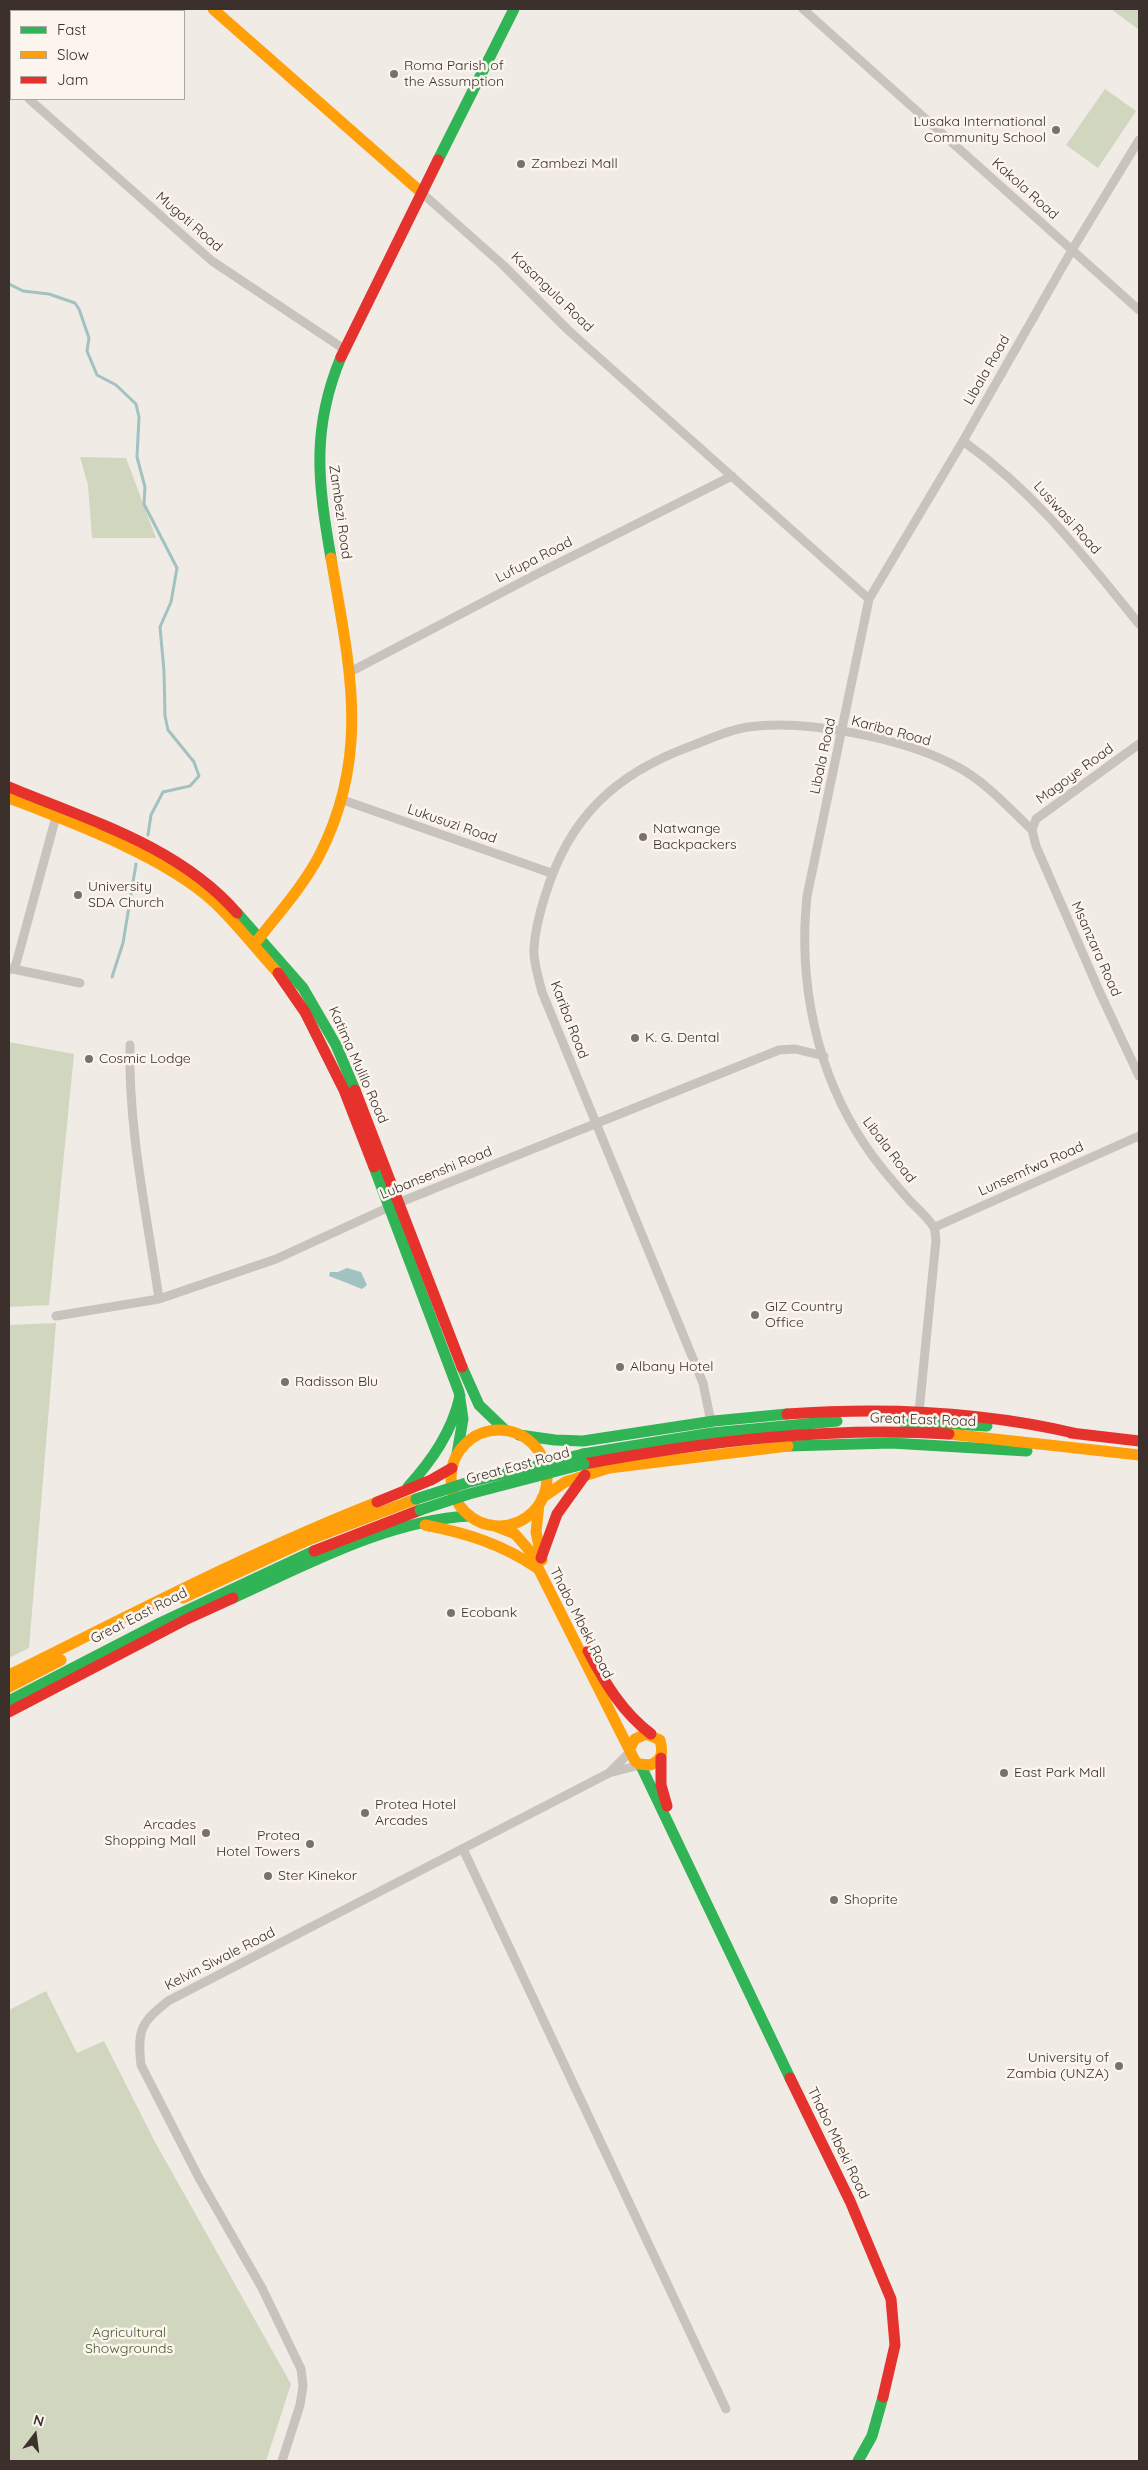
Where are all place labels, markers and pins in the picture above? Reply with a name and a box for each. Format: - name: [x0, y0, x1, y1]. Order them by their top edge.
- place label: Roma Parish of the Assumption: [404, 58, 504, 90]
- marker: Roma Parish of the Assumption: [388, 68, 400, 80]
- place label: Lusaka International Community School: [914, 114, 1046, 146]
- marker: Lusaka International Community School: [1050, 124, 1062, 136]
- place label: Zambezi Mall: [531, 156, 618, 172]
- marker: Zambezi Mall: [515, 158, 527, 170]
- place label: Natwange Backpackers: [653, 821, 737, 854]
- marker: Natwange Backpackers: [637, 831, 649, 843]
- place label: University SDA Church: [88, 879, 164, 912]
- marker: University SDA Church: [72, 889, 84, 901]
- place label: K. G. Dental: [645, 1030, 720, 1046]
- marker: K. G. Dental: [629, 1032, 641, 1044]
- place label: Cosmic Lodge: [99, 1051, 191, 1067]
- marker: Cosmic Lodge: [83, 1053, 95, 1065]
- place label: GIZ Country Office: [765, 1299, 843, 1331]
- marker: GIZ Country Office: [749, 1309, 761, 1321]
- place label: Albany Hotel: [630, 1359, 713, 1375]
- marker: Albany Hotel: [614, 1361, 626, 1373]
- place label: Radisson Blu: [295, 1374, 378, 1390]
- marker: Radisson Blu: [279, 1376, 291, 1388]
- place label: Ecobank: [461, 1605, 517, 1621]
- marker: Ecobank: [445, 1607, 457, 1619]
- place label: East Park Mall: [1014, 1765, 1106, 1781]
- marker: East Park Mall: [998, 1767, 1010, 1779]
- place label: Protea Hotel Arcades: [375, 1797, 456, 1830]
- marker: Protea Hotel Arcades: [359, 1807, 371, 1819]
- place label: Arcades Shopping Mall: [105, 1817, 196, 1850]
- marker: Arcades Shopping Mall: [200, 1827, 212, 1839]
- place label: Protea Hotel Towers: [216, 1828, 300, 1860]
- marker: Protea Hotel Towers: [304, 1838, 316, 1850]
- place label: Ster Kinekor: [278, 1868, 357, 1884]
- marker: Ster Kinekor: [262, 1870, 274, 1882]
- place label: Shoprite: [844, 1892, 898, 1908]
- marker: Shoprite: [828, 1894, 840, 1906]
- place label: University of Zambia (UNZA): [1006, 2050, 1109, 2082]
- marker: University of Zambia (UNZA): [1113, 2060, 1125, 2072]

